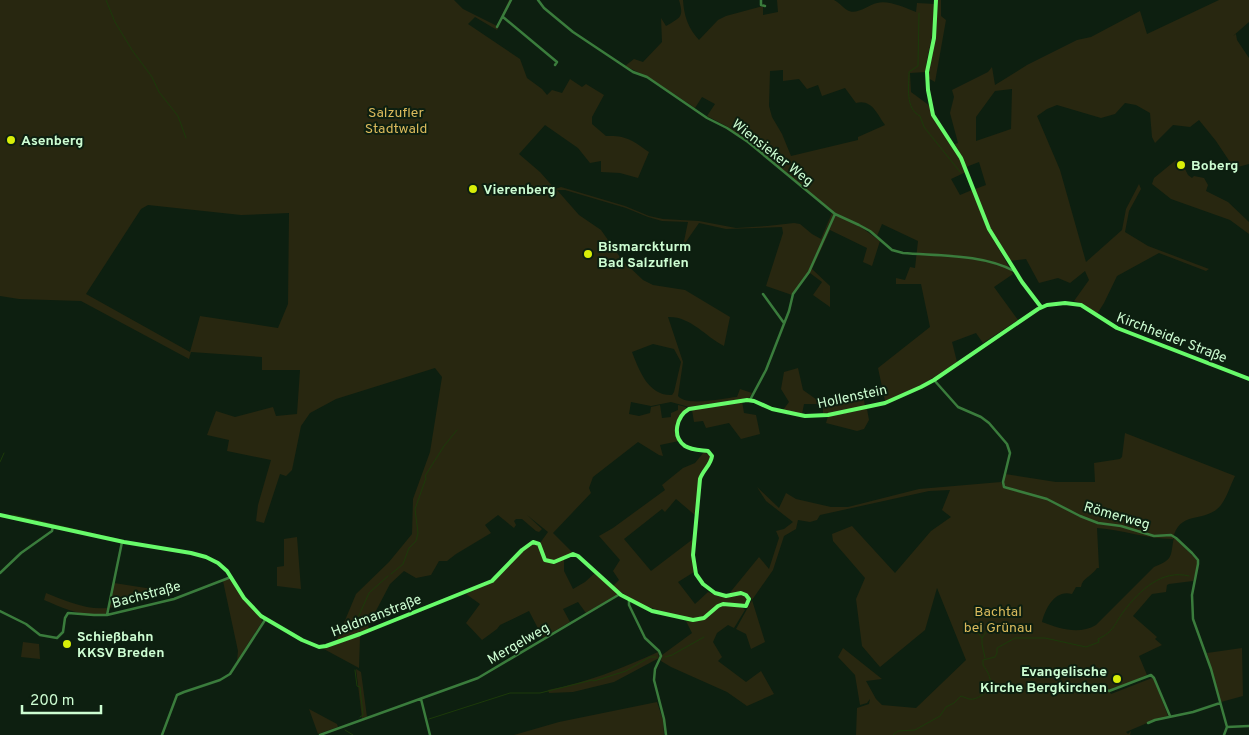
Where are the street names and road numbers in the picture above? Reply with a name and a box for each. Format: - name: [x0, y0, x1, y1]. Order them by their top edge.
- street label: Wiensieker Weg: [728, 116, 816, 190]
- street label: Kirchheider Straße: [1114, 310, 1229, 367]
- street label: Hollenstein: [816, 382, 889, 413]
- street label: Römerweg: [1082, 499, 1152, 534]
- street label: Bachstraße: [110, 578, 183, 613]
- street label: Heldmanstraße: [329, 591, 424, 641]
- street label: Mergelweg: [485, 620, 553, 669]

